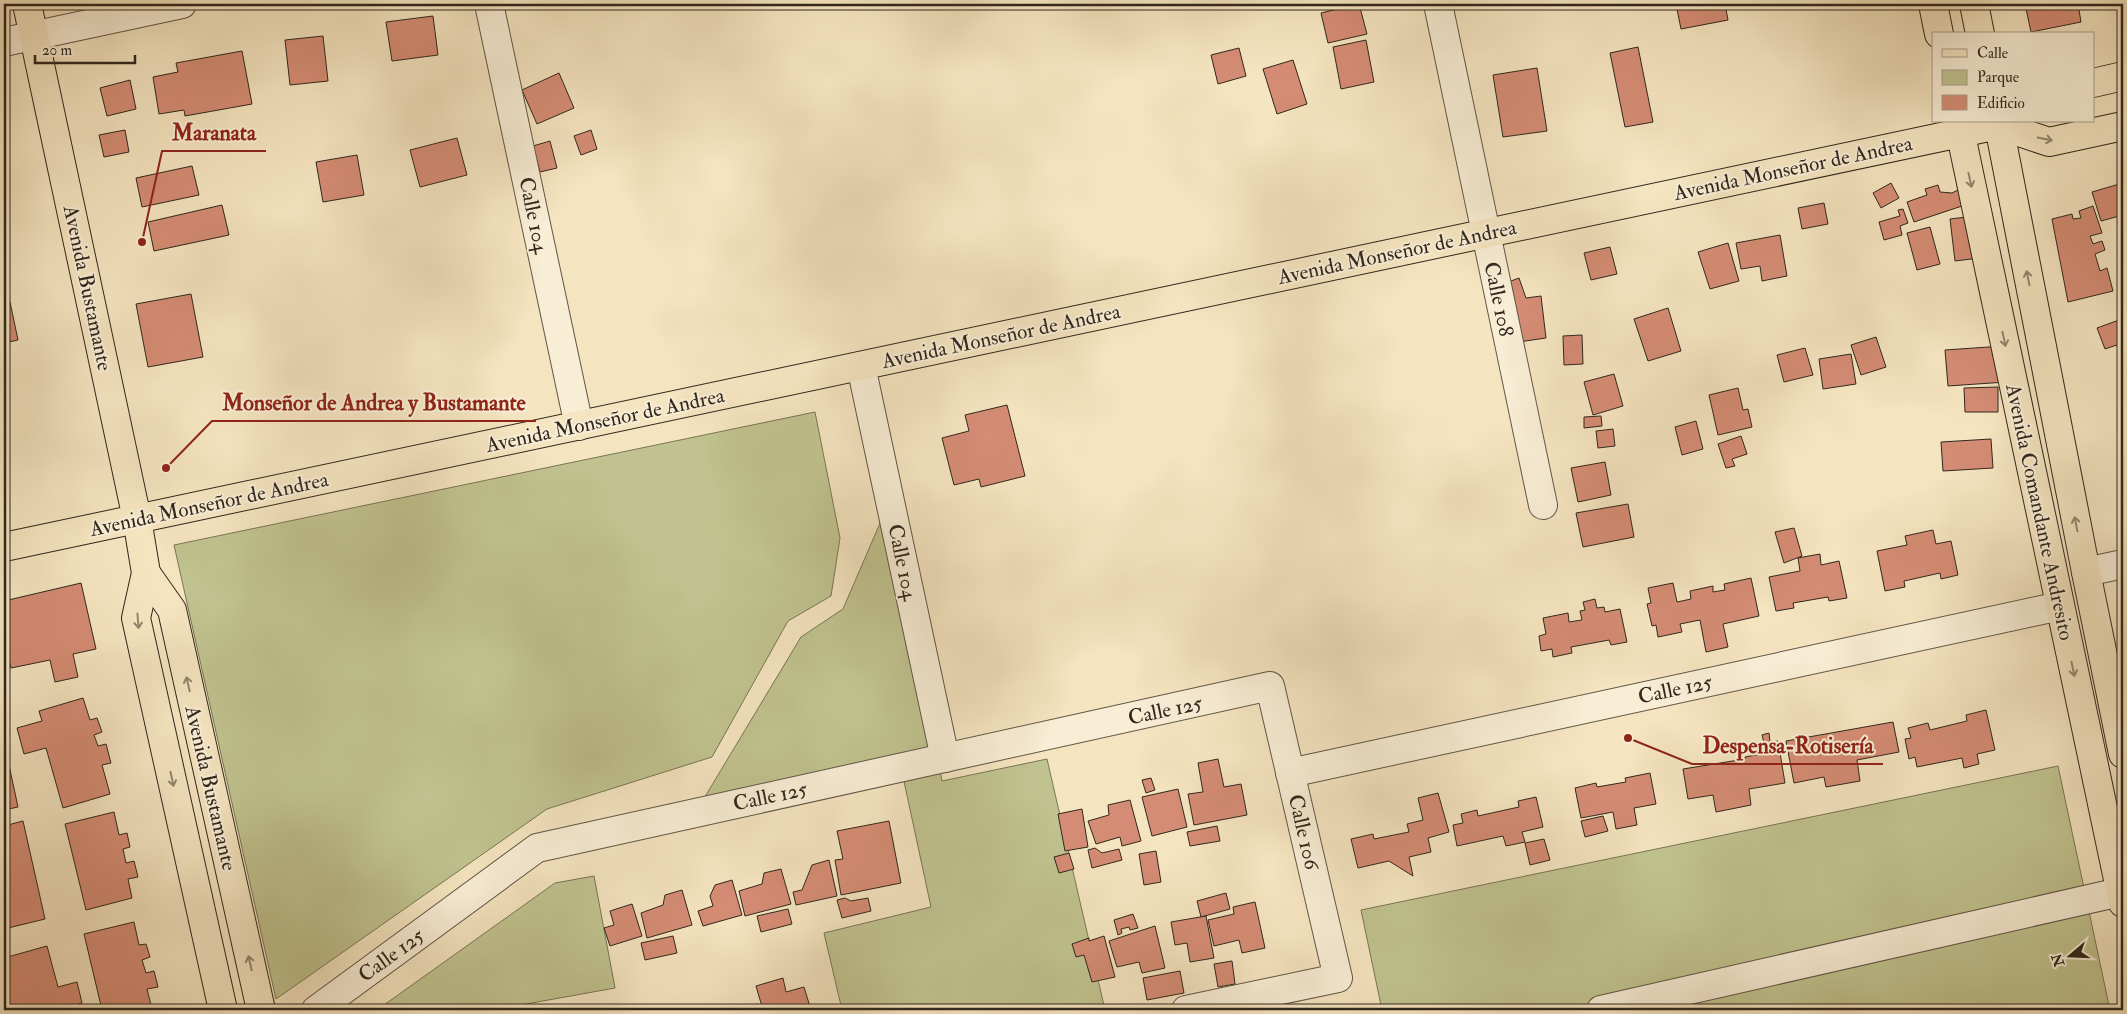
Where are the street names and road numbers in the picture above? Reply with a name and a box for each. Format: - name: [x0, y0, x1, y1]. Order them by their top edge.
- street label: Avenida Monseñor de Andrea: [1670, 130, 1915, 207]
- street label: Calle 104: [512, 175, 555, 257]
- street label: Avenida Bustamante: [57, 202, 118, 374]
- street label: Avenida Monseñor de Andrea: [1274, 214, 1519, 291]
- street label: Calle 108: [1477, 259, 1520, 339]
- street label: Avenida Monseñor de Andrea: [878, 298, 1123, 375]
- street label: Avenida Comandante Andresito: [1999, 380, 2080, 643]
- street label: Avenida Monseñor de Andrea: [482, 382, 727, 459]
- street label: Avenida Monseñor de Andrea: [86, 466, 331, 543]
- street label: Calle 104: [881, 522, 924, 604]
- street label: Calle 125: [1636, 668, 1715, 711]
- street label: Calle 125: [1126, 689, 1205, 732]
- street label: Avenida Bustamante: [178, 702, 243, 874]
- street label: Calle 125: [731, 775, 810, 818]
- street label: Calle 106: [1282, 792, 1326, 874]
- street label: Calle 125: [353, 922, 430, 988]

